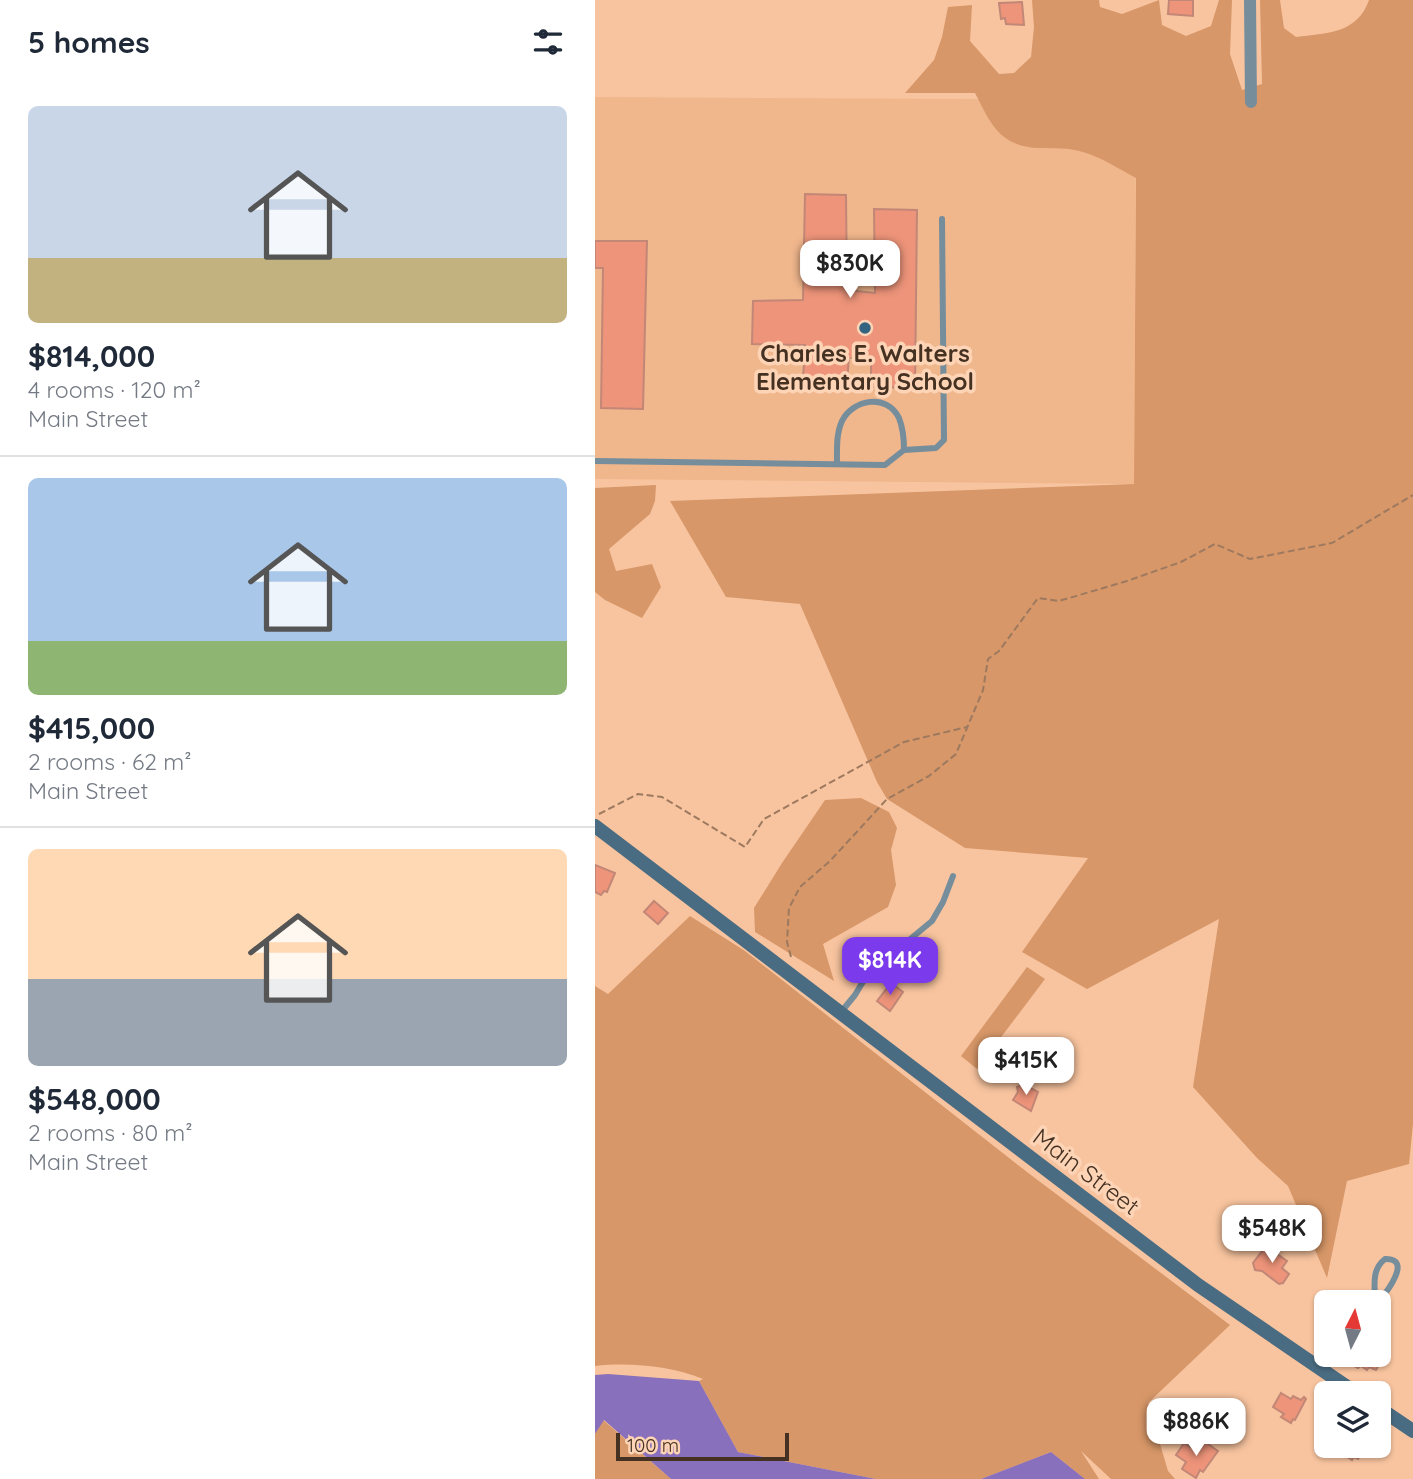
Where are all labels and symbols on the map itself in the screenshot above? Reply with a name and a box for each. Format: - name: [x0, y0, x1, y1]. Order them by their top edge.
- pin: $830K: [801, 240, 899, 300]
- marker: Charles E. Walters Elementary School: [857, 320, 873, 336]
- place label: Charles E. Walters Elementary School: [756, 338, 974, 396]
- pin: $814K: [841, 937, 939, 997]
- pin: $415K: [977, 1038, 1075, 1097]
- street label: Main Street: [1027, 1121, 1146, 1221]
- pin: $548K: [1223, 1206, 1321, 1265]
- north arrow: [1314, 1290, 1391, 1367]
- pin: $886K: [1147, 1398, 1245, 1458]
- scale bar: [616, 1430, 789, 1462]

